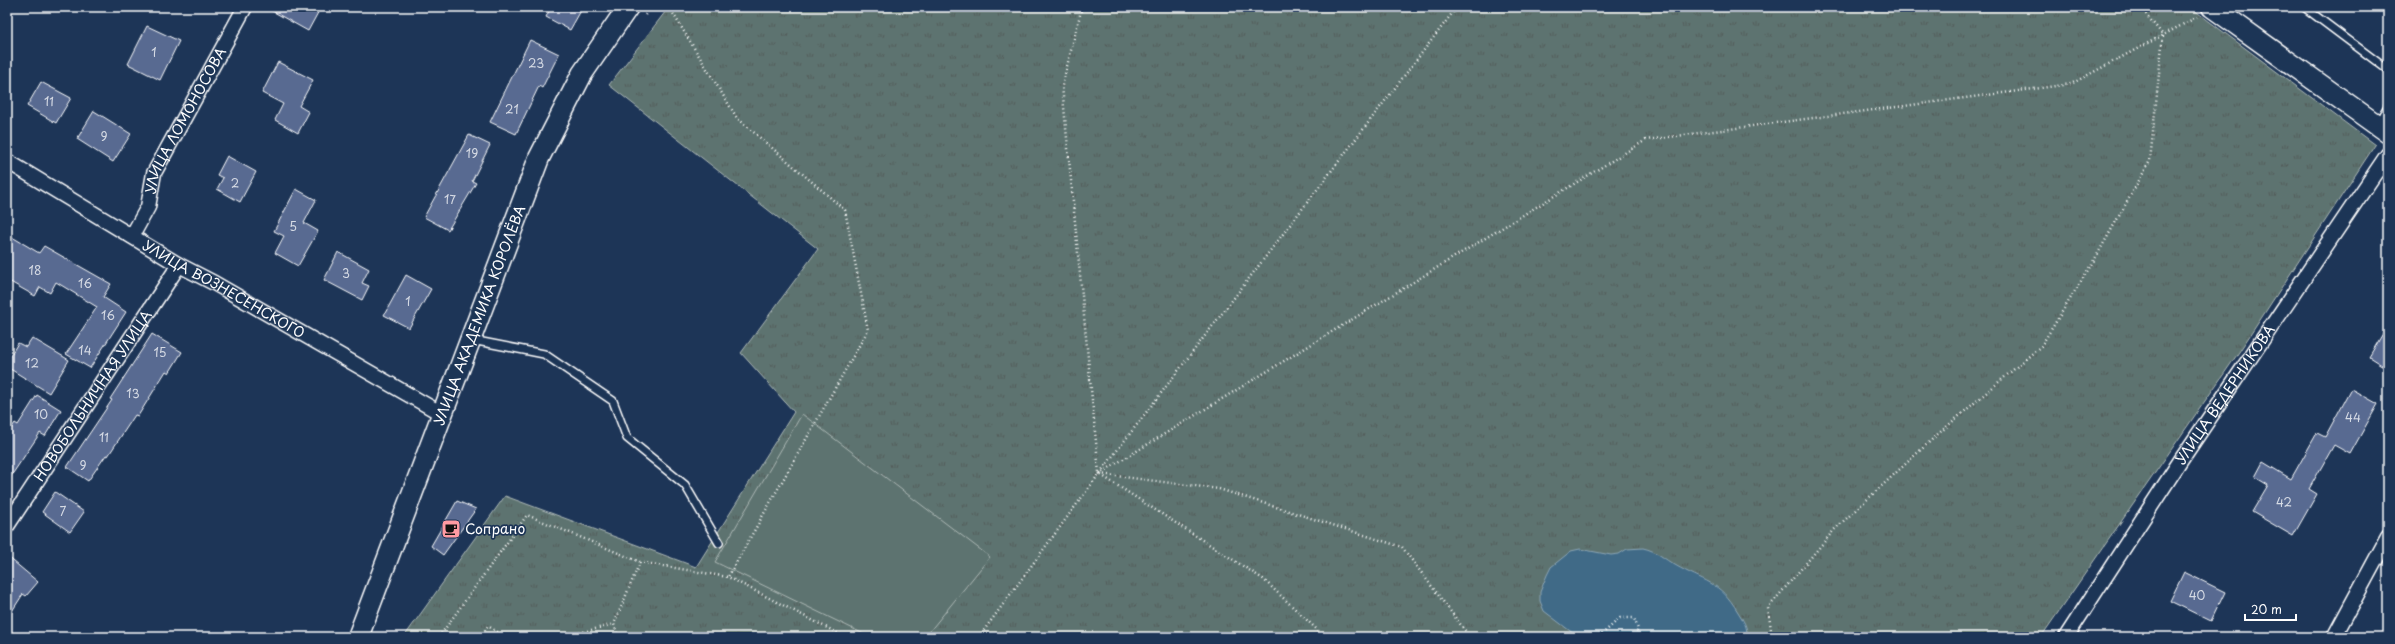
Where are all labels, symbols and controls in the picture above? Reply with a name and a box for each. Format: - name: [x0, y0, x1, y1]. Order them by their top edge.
- street label: УЛИЦА ЛОМОНОСОВА: [140, 43, 231, 195]
- house number: 1: [151, 43, 157, 61]
- house number: 23: [528, 54, 544, 72]
- house number: 11: [44, 92, 54, 110]
- house number: 21: [505, 100, 519, 118]
- house number: 9: [100, 127, 108, 145]
- house number: 19: [466, 144, 478, 162]
- house number: 2: [231, 174, 239, 192]
- house number: 17: [444, 190, 456, 208]
- street label: УЛИЦА АКАДЕМИКА КОРОЛЁВА: [428, 202, 530, 428]
- house number: 5: [289, 217, 297, 235]
- street label: УЛИЦА ВОЗНЕСЕНСКОГО: [139, 234, 309, 343]
- house number: 18: [29, 261, 41, 279]
- house number: 3: [342, 264, 350, 282]
- house number: 16: [78, 274, 92, 292]
- house number: 1: [405, 292, 411, 310]
- street label: НОВОБОЛЬНИЧНАЯ УЛИЦА: [28, 305, 157, 485]
- house number: 16: [101, 306, 115, 324]
- street label: УЛИЦА ВЕДЕРНИКОВА: [2170, 320, 2280, 468]
- house number: 14: [78, 341, 92, 359]
- house number: 15: [153, 343, 167, 361]
- house number: 12: [25, 354, 39, 372]
- house number: 13: [126, 384, 140, 402]
- house number: 10: [34, 405, 48, 423]
- house number: 44: [2345, 408, 2361, 426]
- house number: 11: [99, 428, 109, 446]
- house number: 9: [79, 456, 87, 474]
- house number: 42: [2276, 493, 2292, 511]
- house number: 7: [60, 502, 67, 520]
- cafe icon: Сопрано: [440, 518, 462, 540]
- place label: Сопрано: [465, 518, 525, 539]
- house number: 40: [2189, 586, 2206, 604]
- scale bar: [2245, 596, 2296, 622]
- text: 20 m: [2251, 600, 2282, 618]

